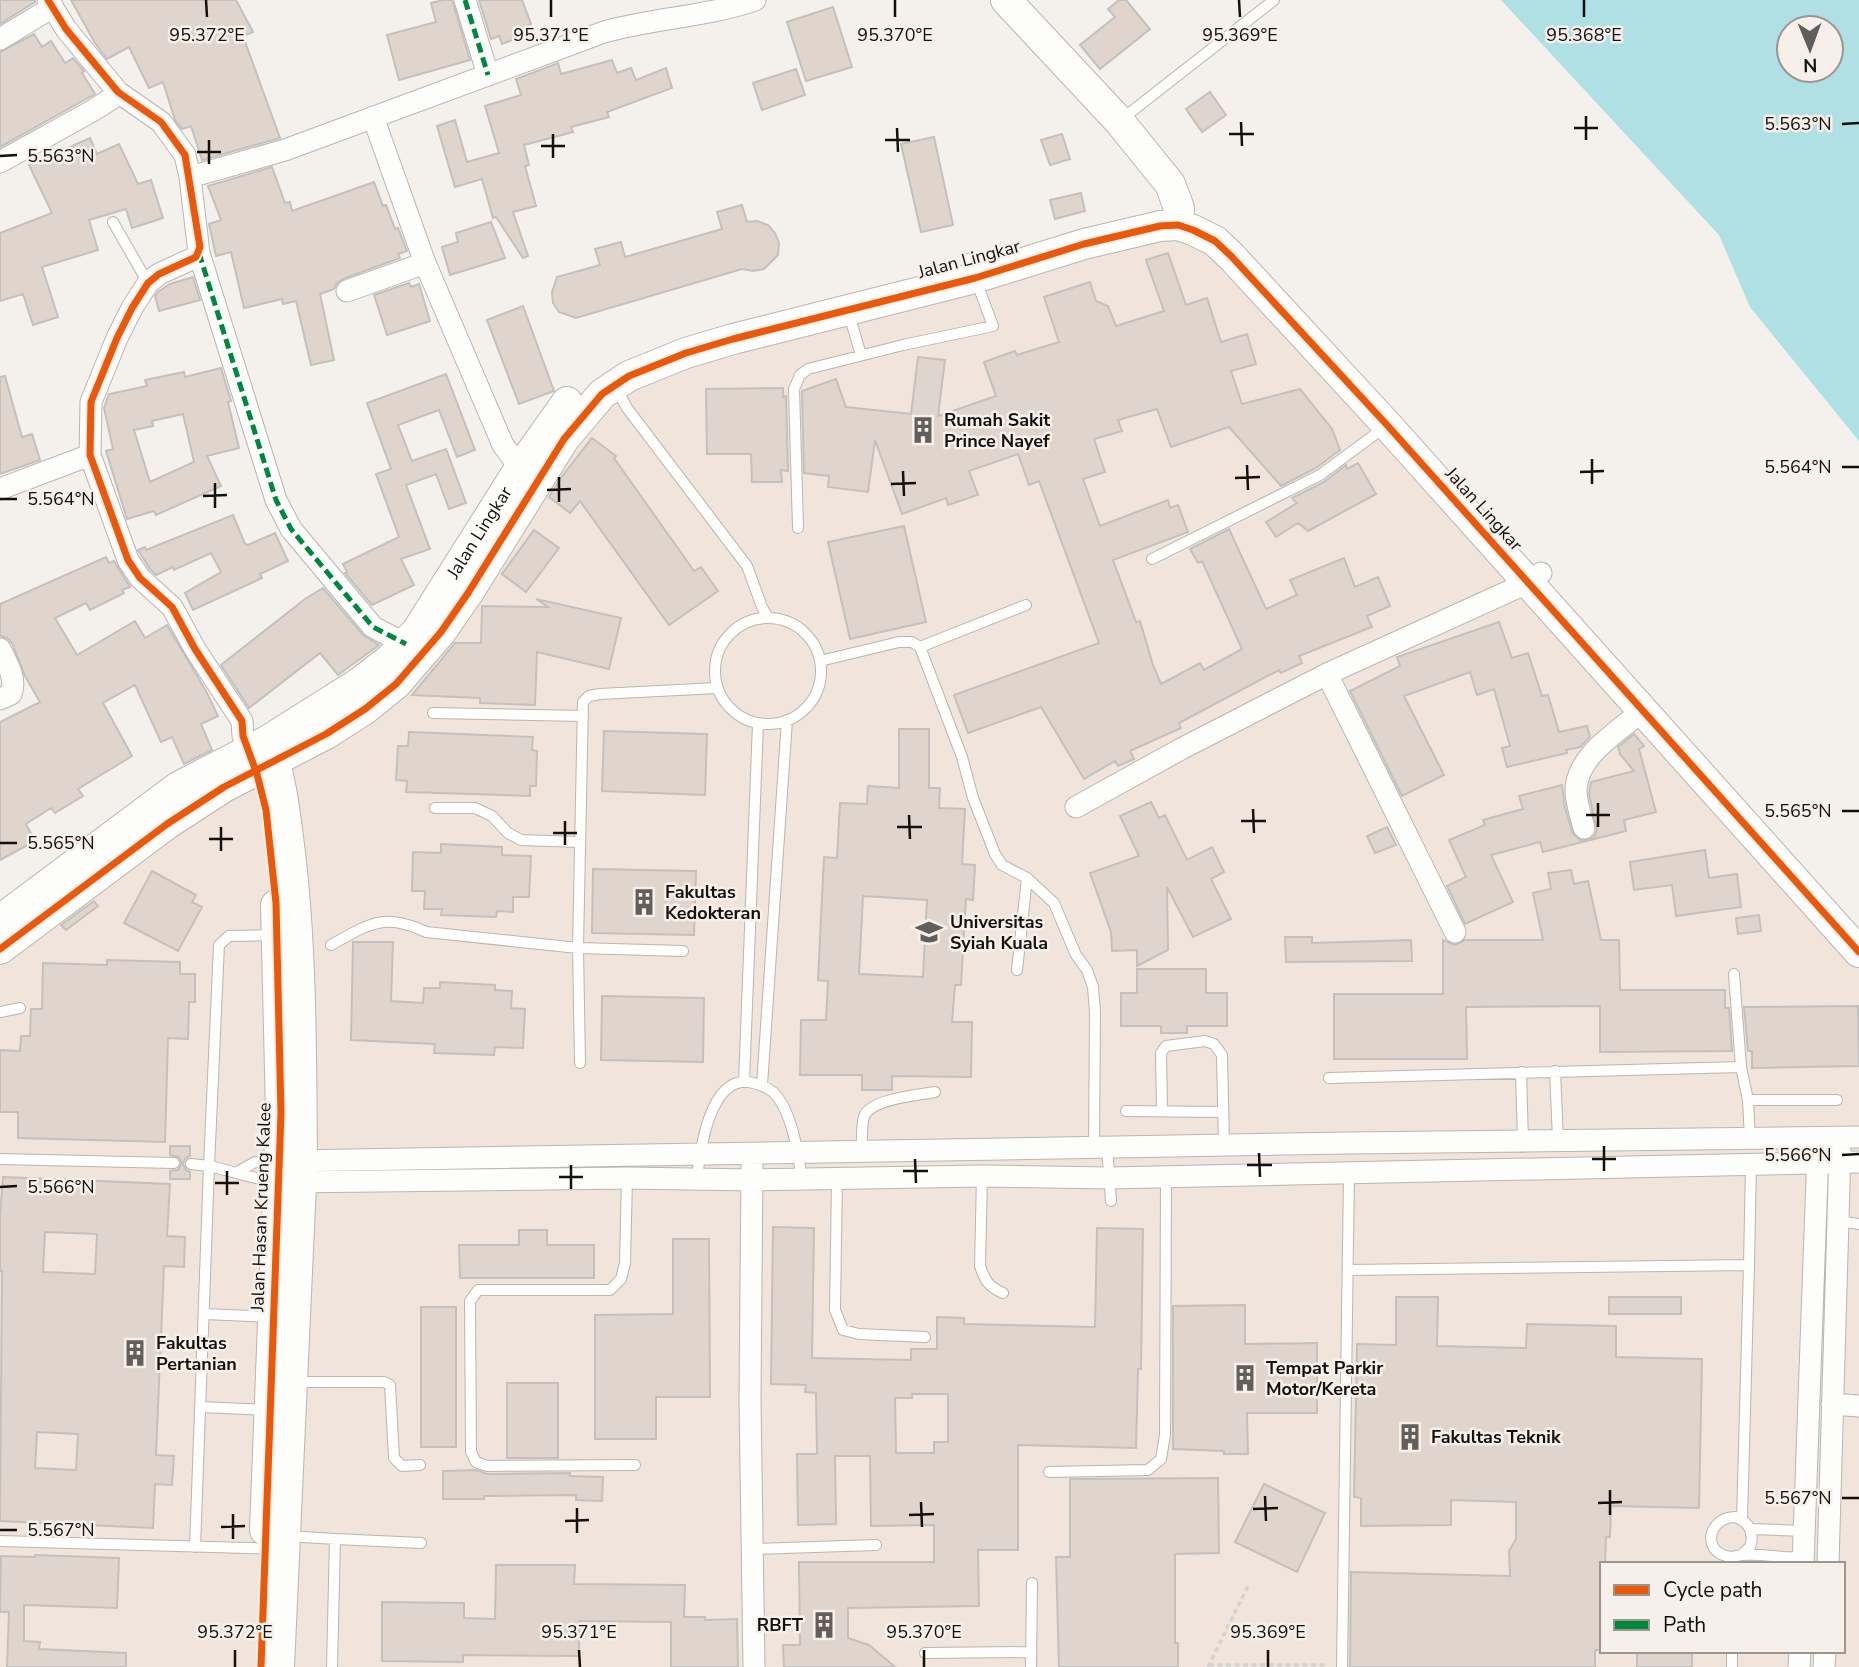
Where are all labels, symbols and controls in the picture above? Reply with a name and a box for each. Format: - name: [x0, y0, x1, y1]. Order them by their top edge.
- north arrow: [1775, 14, 1845, 84]
- text: 95.372°E: [169, 23, 245, 47]
- text: 95.371°E: [513, 23, 589, 47]
- text: 95.370°E: [857, 23, 933, 47]
- text: 95.369°E: [1202, 23, 1278, 47]
- text: 95.368°E: [1546, 23, 1622, 47]
- text: N: [1803, 52, 1818, 78]
- text: 5.563°N: [1764, 112, 1832, 136]
- text: 5.563°N: [27, 144, 95, 168]
- street label: Jalan Lingkar: [914, 234, 1023, 284]
- place label: Rumah Sakit Prince Nayef: [944, 408, 1050, 453]
- building icon: Rumah Sakit Prince Nayef: [908, 415, 938, 445]
- text: 5.564°N: [1764, 455, 1832, 479]
- street label: Jalan Lingkar: [1439, 461, 1528, 556]
- street label: Jalan Lingkar: [441, 481, 518, 584]
- text: 5.564°N: [27, 487, 95, 511]
- text: 5.565°N: [1764, 799, 1832, 823]
- text: 5.565°N: [27, 831, 95, 855]
- place label: Fakultas Kedokteran: [665, 880, 761, 925]
- building icon: Fakultas Kedokteran: [629, 887, 659, 917]
- place label: Universitas Syiah Kuala: [950, 910, 1048, 955]
- school or university icon: Universitas Syiah Kuala: [914, 917, 944, 947]
- street label: Jalan Hasan Krueng Kalee: [245, 1102, 277, 1313]
- text: 5.566°N: [1764, 1143, 1832, 1167]
- text: 5.566°N: [27, 1175, 95, 1199]
- place label: Fakultas Pertanian: [156, 1331, 237, 1376]
- building icon: Fakultas Pertanian: [120, 1338, 150, 1368]
- place label: Tempat Parkir Motor/Kereta: [1266, 1356, 1383, 1401]
- building icon: Tempat Parkir Motor/Kereta: [1230, 1363, 1260, 1393]
- building icon: Fakultas Teknik: [1395, 1422, 1425, 1452]
- place label: Fakultas Teknik: [1431, 1425, 1561, 1449]
- text: 5.567°N: [1764, 1486, 1832, 1510]
- text: 5.567°N: [27, 1518, 95, 1542]
- legend: [1600, 1562, 1845, 1653]
- text: Cycle path: [1663, 1576, 1762, 1604]
- building icon: RBFT: [809, 1610, 839, 1640]
- text: Path: [1663, 1611, 1706, 1639]
- place label: RBFT: [757, 1613, 804, 1637]
- text: 95.372°E: [197, 1620, 273, 1644]
- text: 95.371°E: [541, 1620, 617, 1644]
- text: 95.370°E: [886, 1620, 962, 1644]
- text: 95.369°E: [1230, 1620, 1306, 1644]

